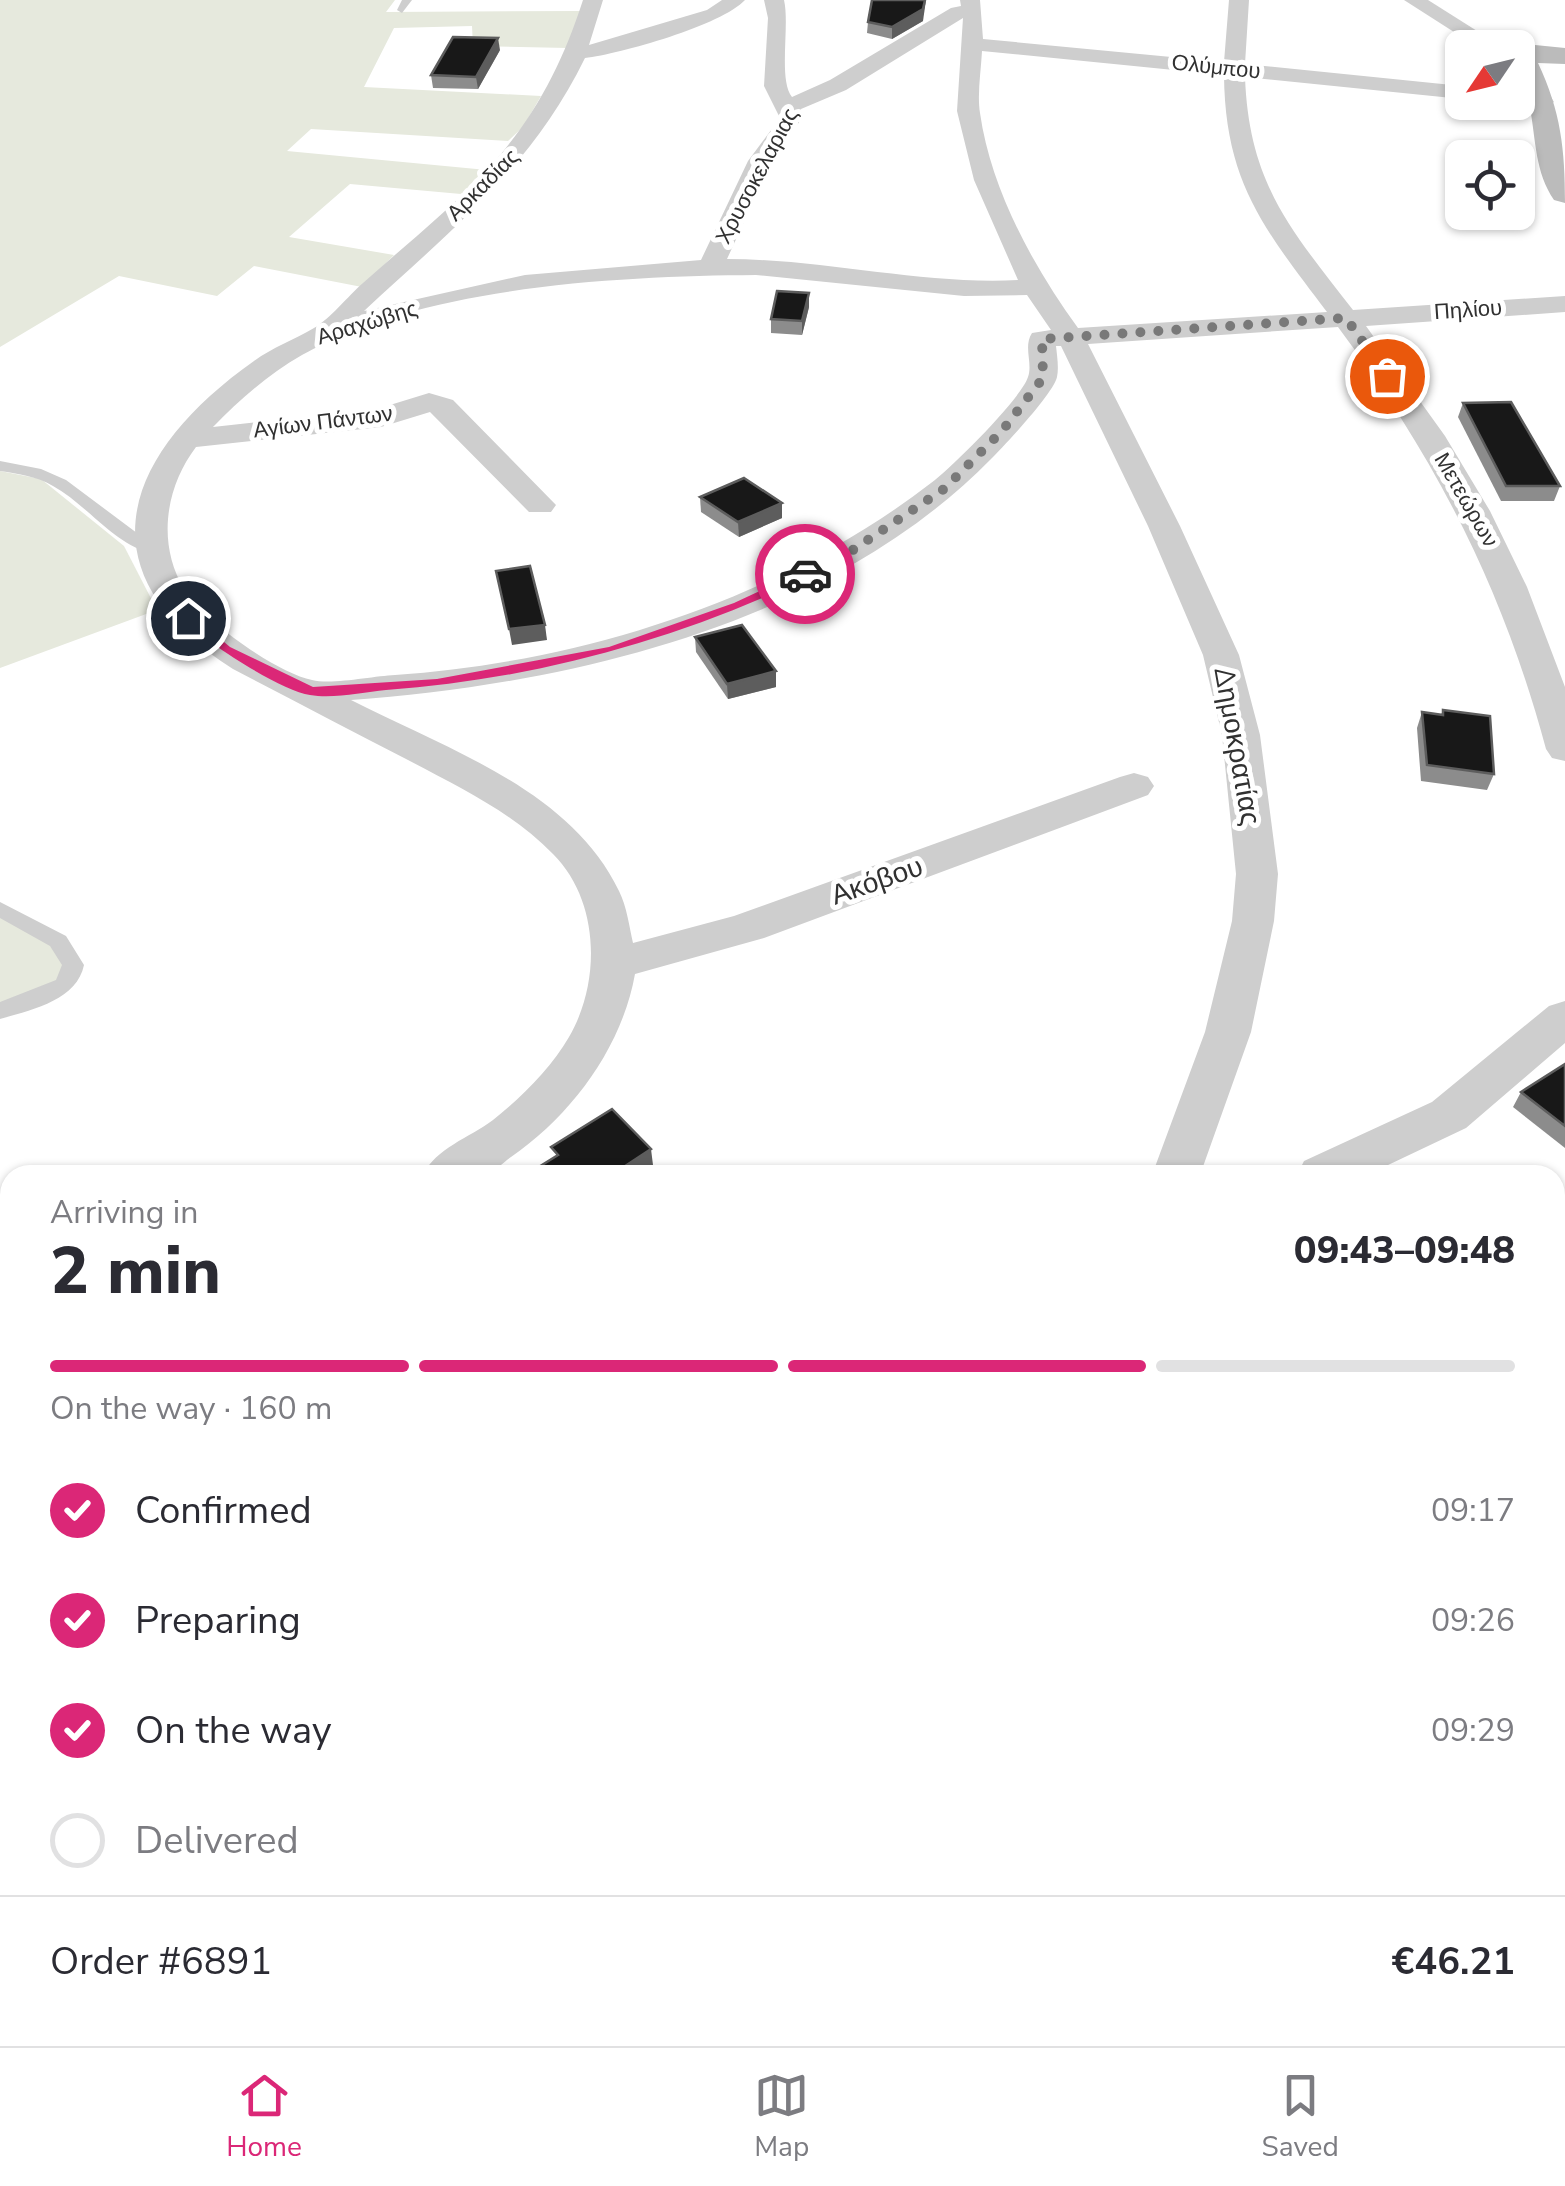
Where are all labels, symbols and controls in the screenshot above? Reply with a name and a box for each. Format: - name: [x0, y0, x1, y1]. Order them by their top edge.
- north arrow: [1445, 30, 1535, 120]
- map controls: [1445, 30, 1535, 230]
- street label: Ολύμπου: [1170, 47, 1262, 87]
- street label: Χρυσοκελαριας: [709, 103, 805, 249]
- button: locate: [1445, 140, 1535, 230]
- street label: Αρκαδίας: [440, 142, 526, 228]
- street label: Πηλίου: [1433, 293, 1503, 327]
- street label: Αραχώβης: [313, 294, 421, 352]
- pin: [1345, 334, 1430, 419]
- icon: bag: [1360, 349, 1415, 404]
- street label: Αγίων Πάντων: [252, 399, 394, 445]
- street label: Μετεώρων: [1427, 447, 1505, 553]
- courier: [755, 524, 855, 624]
- icon: car: [778, 547, 833, 602]
- pin: [146, 576, 231, 661]
- icon: home: [161, 591, 216, 646]
- street label: Δημοκρατίας: [1204, 664, 1270, 828]
- street label: Ακόβου: [826, 848, 928, 914]
- text: Arriving in: [50, 1191, 198, 1234]
- text: 09:43–09:48: [1294, 1225, 1515, 1276]
- text: 2 min: [50, 1227, 221, 1316]
- text: On the way · 160 m: [50, 1387, 332, 1430]
- icon: check: [50, 1483, 105, 1538]
- text: Confirmed: [135, 1485, 312, 1536]
- text: 09:17: [1431, 1489, 1515, 1532]
- icon: check: [50, 1593, 105, 1648]
- text: Preparing: [135, 1595, 301, 1646]
- text: 09:26: [1431, 1599, 1515, 1642]
- icon: check: [50, 1703, 105, 1758]
- text: On the way: [135, 1705, 331, 1756]
- text: 09:29: [1431, 1709, 1515, 1752]
- text: Delivered: [135, 1815, 299, 1866]
- text: Order #6891: [50, 1936, 272, 1987]
- text: €46.21: [1392, 1936, 1515, 1987]
- tab: Home: [226, 2068, 302, 2166]
- tab: Map: [754, 2068, 809, 2166]
- tab: Saved: [1261, 2068, 1339, 2166]

